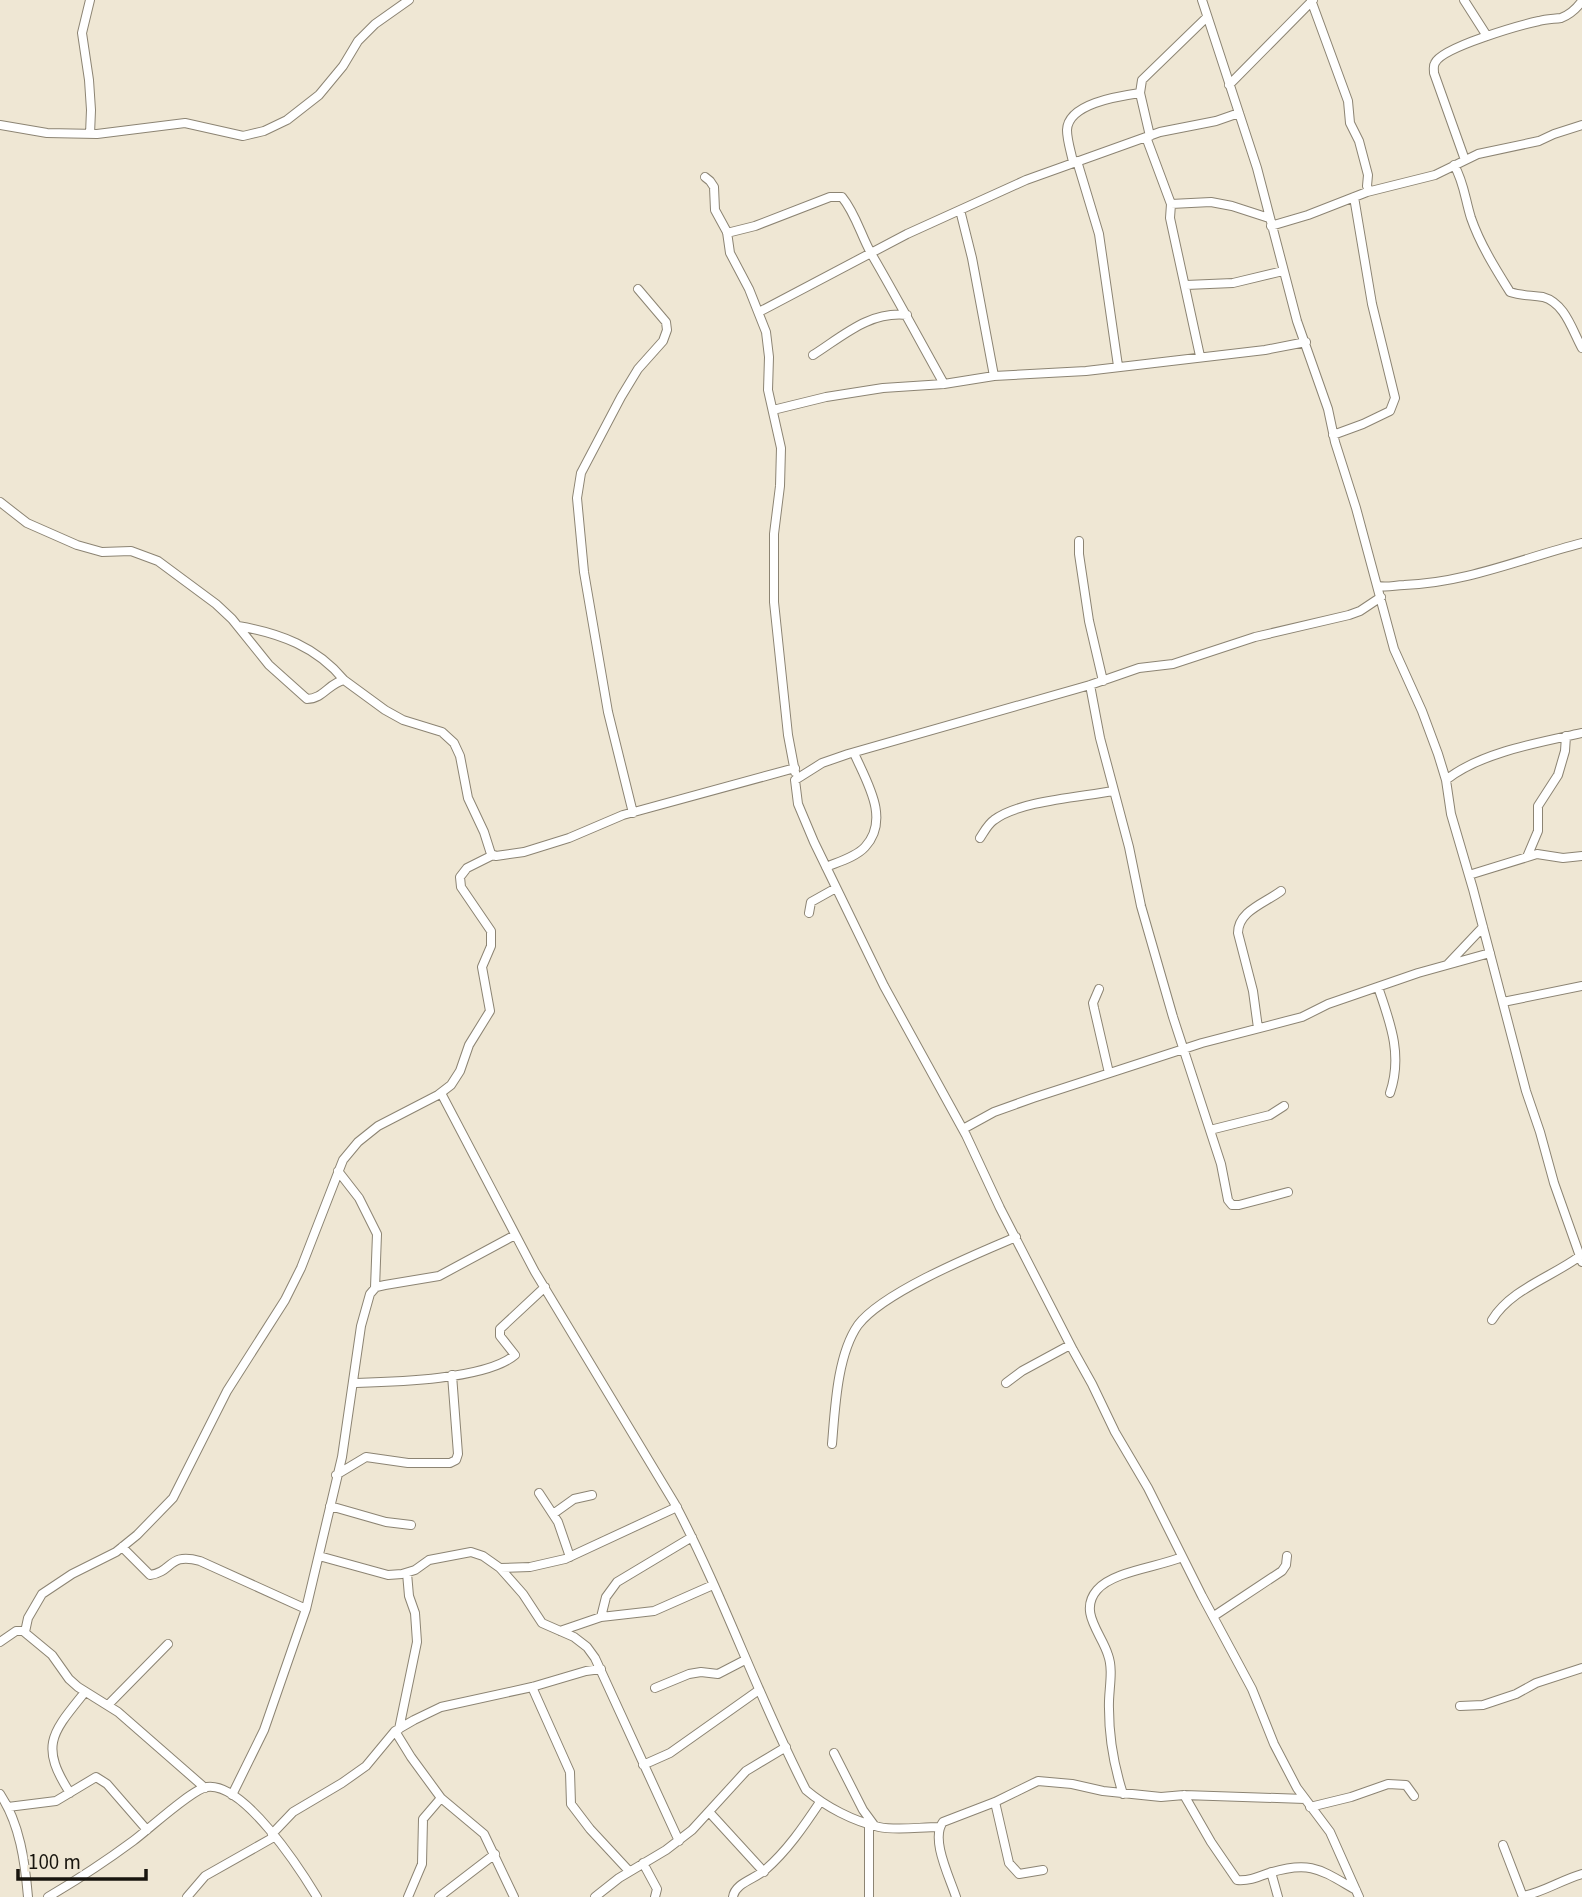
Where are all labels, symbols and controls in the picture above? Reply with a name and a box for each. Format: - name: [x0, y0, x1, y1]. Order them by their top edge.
- scale bar: [18, 1838, 145, 1882]
- text: 100 m: [28, 1847, 81, 1877]

